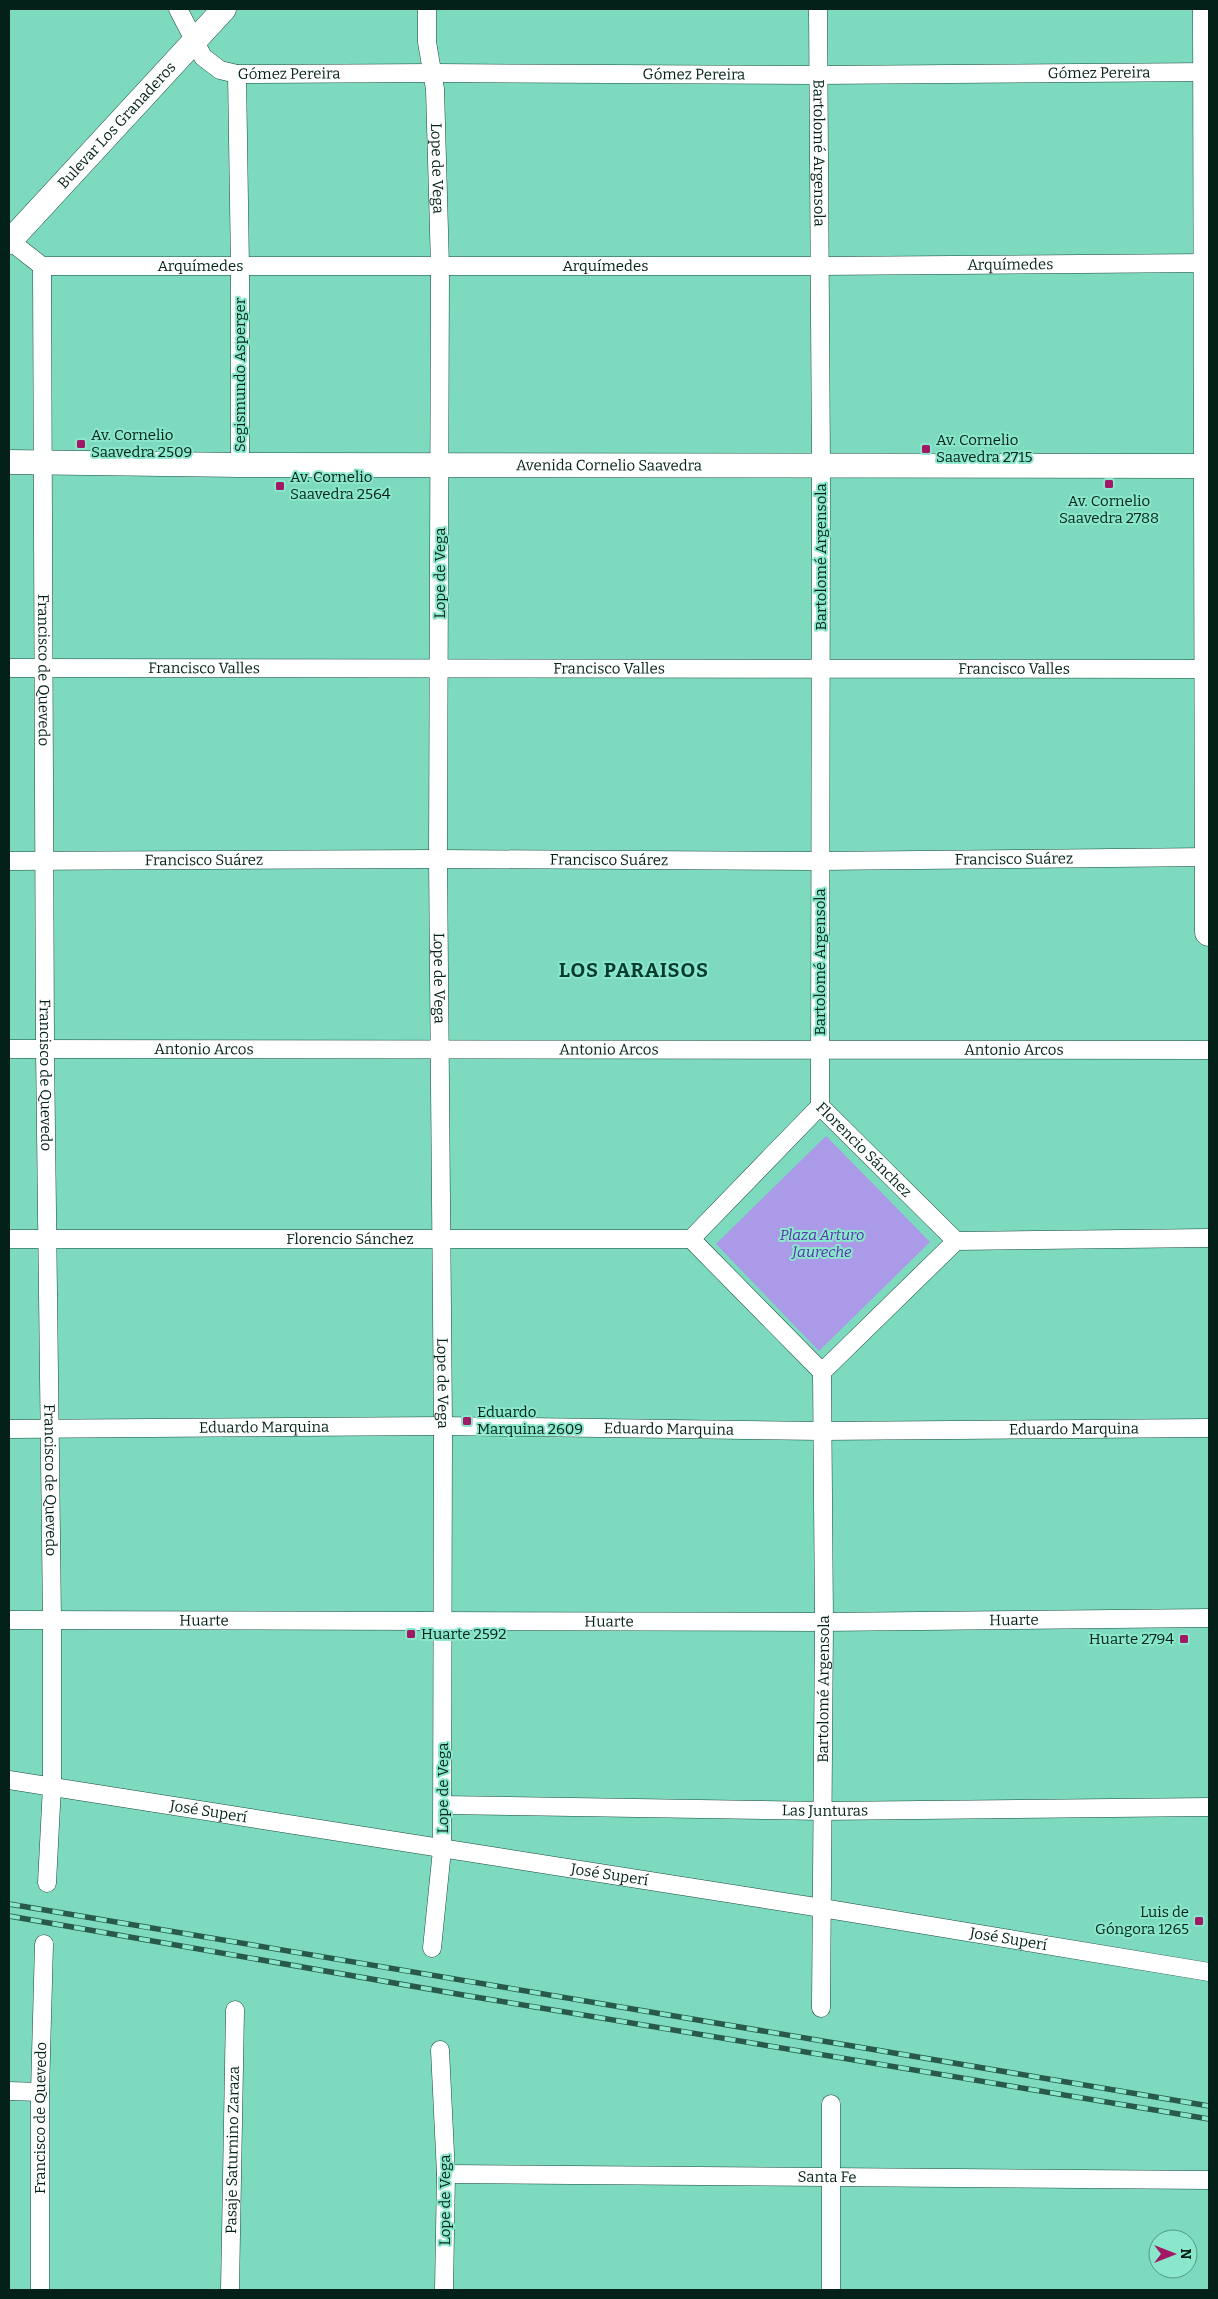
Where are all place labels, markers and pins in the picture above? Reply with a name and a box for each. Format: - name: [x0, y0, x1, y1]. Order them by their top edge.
- place label: Av. Cornelio Saavedra 2509: [91, 426, 192, 461]
- place label: Av. Cornelio Saavedra 2715: [936, 431, 1033, 466]
- marker: Av. Cornelio Saavedra 2509: [75, 438, 87, 450]
- marker: Av. Cornelio Saavedra 2715: [920, 443, 932, 455]
- place label: Av. Cornelio Saavedra 2564: [290, 468, 391, 503]
- marker: Av. Cornelio Saavedra 2788: [1103, 478, 1115, 490]
- marker: Av. Cornelio Saavedra 2564: [274, 480, 286, 492]
- place label: Av. Cornelio Saavedra 2788: [1059, 492, 1159, 527]
- place label: Eduardo Marquina 2609: [477, 1403, 583, 1438]
- marker: Eduardo Marquina 2609: [461, 1415, 473, 1427]
- place label: Huarte 2592: [421, 1625, 506, 1643]
- marker: Huarte 2592: [405, 1628, 417, 1640]
- place label: Huarte 2794: [1089, 1630, 1174, 1648]
- marker: Huarte 2794: [1178, 1633, 1190, 1645]
- place label: Luis de Góngora 1265: [1095, 1903, 1189, 1938]
- marker: Luis de Góngora 1265: [1193, 1915, 1205, 1927]

